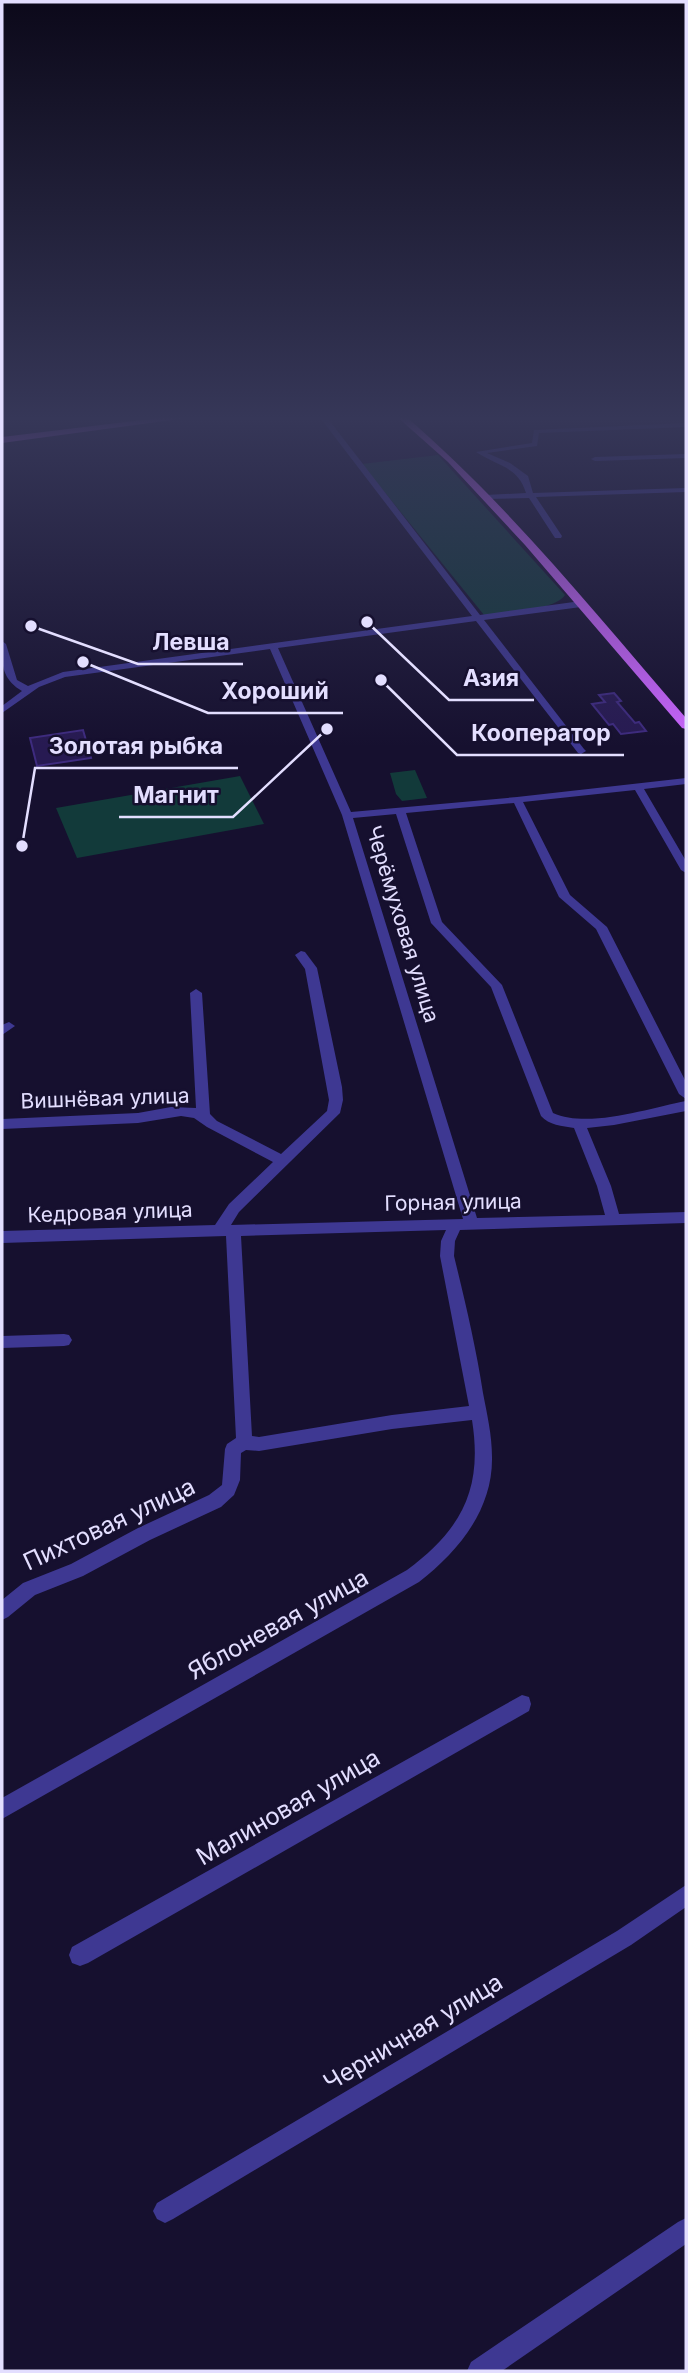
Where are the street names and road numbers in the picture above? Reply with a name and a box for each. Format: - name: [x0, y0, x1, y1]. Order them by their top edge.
- street label: Черёмуховая улица: [361, 823, 445, 1025]
- street label: Вишнёвая улица: [20, 1083, 190, 1113]
- street label: Горная улица: [384, 1188, 522, 1216]
- street label: Кедровая улица: [27, 1197, 193, 1227]
- street label: Пихтовая улица: [19, 1472, 199, 1576]
- street label: Яблоневая улица: [183, 1563, 373, 1685]
- street label: Малиновая улица: [191, 1743, 385, 1871]
- street label: Черничная улица: [318, 1967, 508, 2097]

